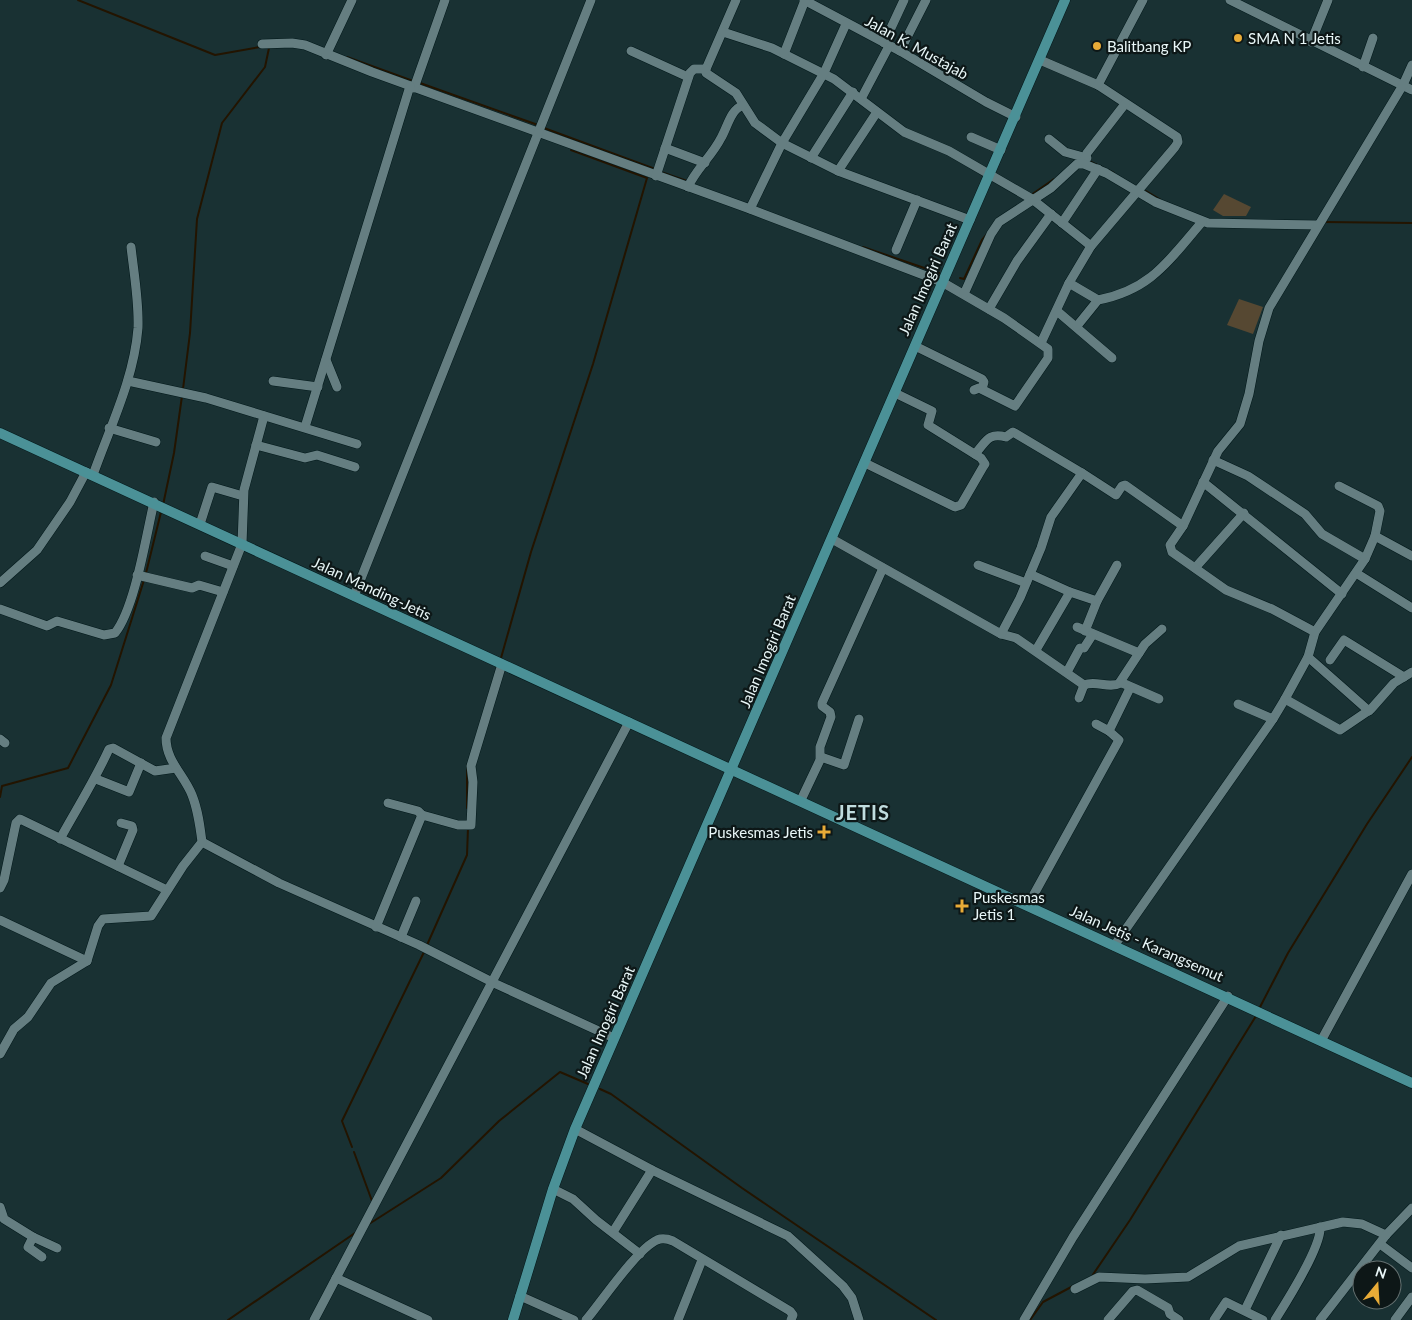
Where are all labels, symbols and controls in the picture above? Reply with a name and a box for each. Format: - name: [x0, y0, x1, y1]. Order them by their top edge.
- street label: Jalan K. Mustajab: [862, 11, 972, 83]
- place label: SMA N 1 Jetis: [1248, 29, 1341, 47]
- marker: SMA N 1 Jetis: [1232, 32, 1244, 44]
- place label: Balitbang KP: [1107, 37, 1191, 55]
- marker: Balitbang KP: [1091, 40, 1103, 52]
- street label: Jalan Imogiri Barat: [894, 220, 960, 338]
- street label: Jalan Manding-Jetis: [310, 553, 434, 623]
- street label: Jalan Imogiri Barat: [735, 591, 799, 710]
- district label: JETIS: [836, 800, 890, 824]
- place label: Puskesmas Jetis: [708, 823, 813, 841]
- marker: Puskesmas Jetis: [817, 825, 831, 839]
- place label: Puskesmas Jetis 1: [973, 888, 1045, 923]
- marker: Puskesmas Jetis 1: [955, 899, 969, 913]
- street label: Jalan Jetis - Karangsemut: [1068, 901, 1227, 985]
- street label: Jalan Imogiri Barat: [572, 963, 638, 1081]
- north arrow: [1352, 1260, 1402, 1310]
- text: N: [1373, 1262, 1389, 1282]

